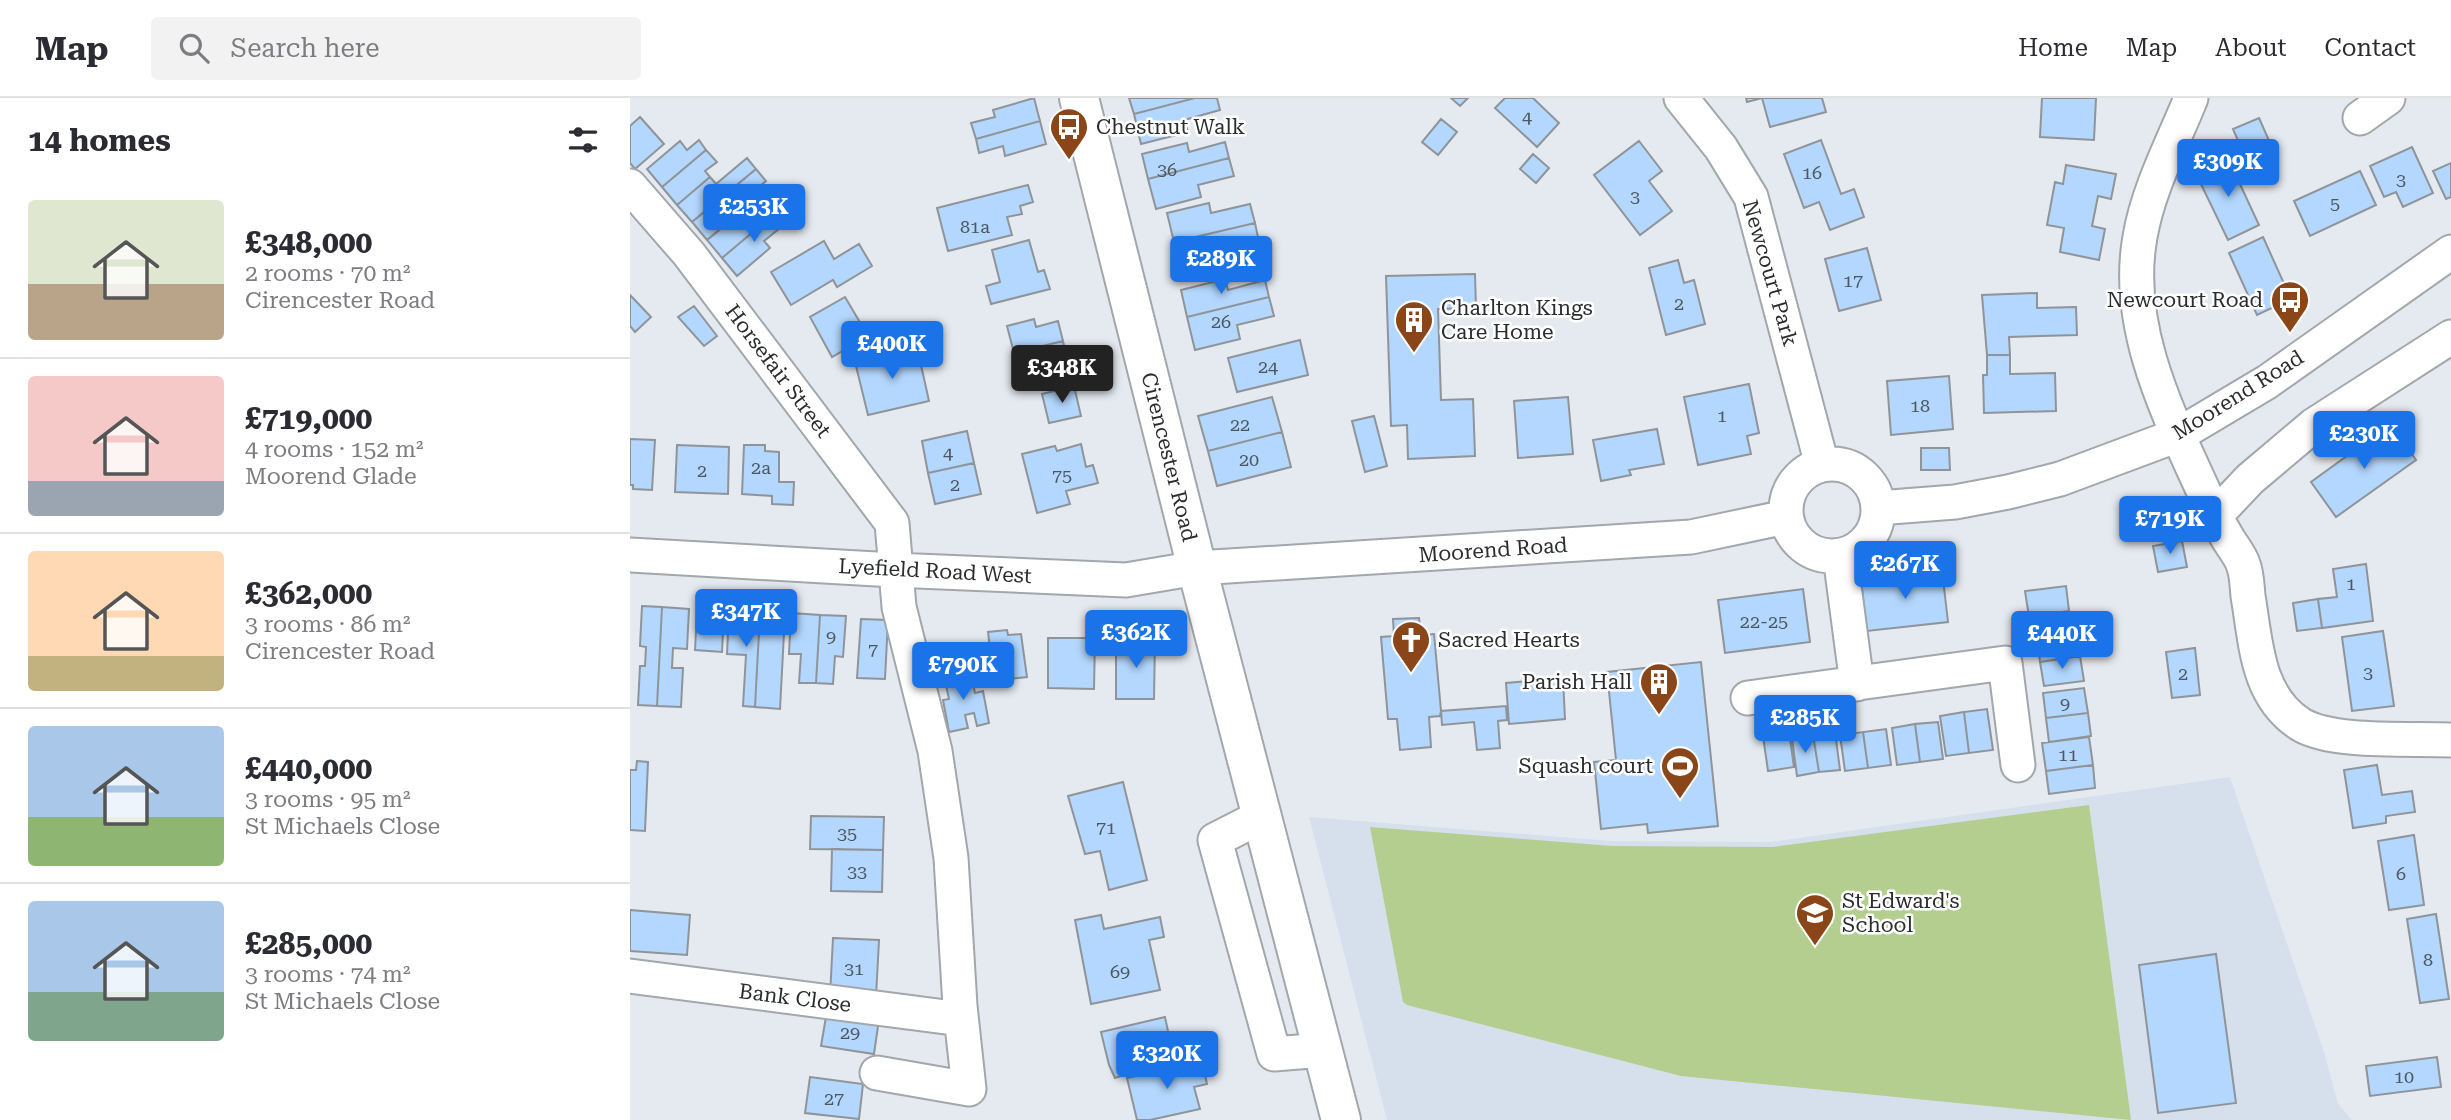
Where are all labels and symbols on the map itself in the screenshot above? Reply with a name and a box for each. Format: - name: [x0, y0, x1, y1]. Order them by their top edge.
- bus stop icon: Chestnut Walk: [1048, 106, 1090, 161]
- house number: 4: [1522, 106, 1532, 127]
- place label: Chestnut Walk: [1096, 115, 1245, 139]
- pin: £309K: [2179, 140, 2277, 199]
- house number: 36: [1157, 159, 1177, 180]
- house number: 16: [1802, 162, 1822, 183]
- house number: 3: [2396, 169, 2406, 190]
- pin: £253K: [705, 184, 803, 244]
- house number: 3: [1630, 186, 1640, 207]
- house number: 5: [2330, 193, 2340, 214]
- street label: Newcourt Park: [1738, 197, 1802, 349]
- house number: 81a: [960, 216, 990, 237]
- pin: £289K: [1172, 236, 1270, 296]
- house number: 17: [1843, 270, 1863, 291]
- bus stop icon: Newcourt Road: [2269, 279, 2311, 334]
- place label: Newcourt Road: [2107, 288, 2264, 312]
- house number: 2: [1674, 293, 1684, 314]
- place label: Charlton Kings Care Home: [1441, 296, 1593, 344]
- building icon: Charlton Kings Care Home: [1393, 299, 1435, 354]
- street label: Horsefair Street: [720, 300, 836, 442]
- house number: 26: [1211, 311, 1231, 332]
- pin: £400K: [843, 322, 941, 381]
- pin: £348K: [1013, 345, 1111, 405]
- street label: Moorend Road: [2168, 345, 2308, 445]
- house number: 24: [1258, 356, 1278, 377]
- street label: Cirencester Road: [1136, 370, 1202, 545]
- house number: 18: [1910, 395, 1930, 416]
- house number: 1: [1717, 405, 1727, 426]
- pin: £230K: [2315, 412, 2413, 471]
- house number: 22: [1230, 414, 1250, 435]
- house number: 4: [943, 442, 953, 463]
- house number: 20: [1239, 449, 1259, 470]
- house number: 2a: [751, 457, 771, 478]
- house number: 2: [697, 460, 707, 481]
- house number: 75: [1052, 465, 1072, 486]
- house number: 2: [950, 474, 960, 495]
- pin: £719K: [2121, 496, 2219, 556]
- street label: Moorend Road: [1418, 533, 1569, 567]
- pin: £267K: [1856, 542, 1954, 601]
- street label: Lyefield Road West: [838, 554, 1032, 588]
- house number: 1: [2346, 573, 2356, 594]
- pin: £347K: [697, 589, 795, 649]
- pin: £362K: [1087, 610, 1185, 670]
- house number: 22-25: [1740, 611, 1788, 632]
- pin: £440K: [2013, 612, 2111, 671]
- church icon: Sacred Hearts: [1390, 619, 1432, 674]
- house number: 9: [826, 626, 836, 647]
- place label: Sacred Hearts: [1438, 628, 1580, 652]
- house number: 7: [868, 639, 878, 660]
- pin: £790K: [914, 642, 1012, 702]
- building icon: Parish Hall: [1638, 661, 1680, 716]
- house number: 3: [2363, 662, 2373, 683]
- house number: 2: [2178, 663, 2188, 684]
- place label: Parish Hall: [1522, 670, 1633, 694]
- house number: 9: [2060, 693, 2070, 714]
- pin: £285K: [1756, 696, 1854, 755]
- house number: 11: [2058, 744, 2078, 765]
- sports icon: Squash court: [1659, 745, 1701, 800]
- place label: Squash court: [1518, 754, 1653, 778]
- house number: 71: [1096, 817, 1116, 838]
- house number: 35: [837, 823, 857, 844]
- house number: 33: [847, 861, 867, 882]
- house number: 6: [2396, 863, 2406, 884]
- place label: St Edward's School: [1842, 889, 1960, 937]
- school or university icon: St Edward's School: [1794, 892, 1836, 947]
- house number: 8: [2423, 949, 2433, 970]
- house number: 31: [844, 958, 864, 979]
- house number: 69: [1110, 961, 1130, 982]
- street label: Bank Close: [737, 979, 853, 1017]
- house number: 29: [840, 1022, 860, 1043]
- pin: £320K: [1118, 1032, 1216, 1091]
- house number: 10: [2394, 1066, 2414, 1087]
- house number: 27: [824, 1088, 844, 1109]

